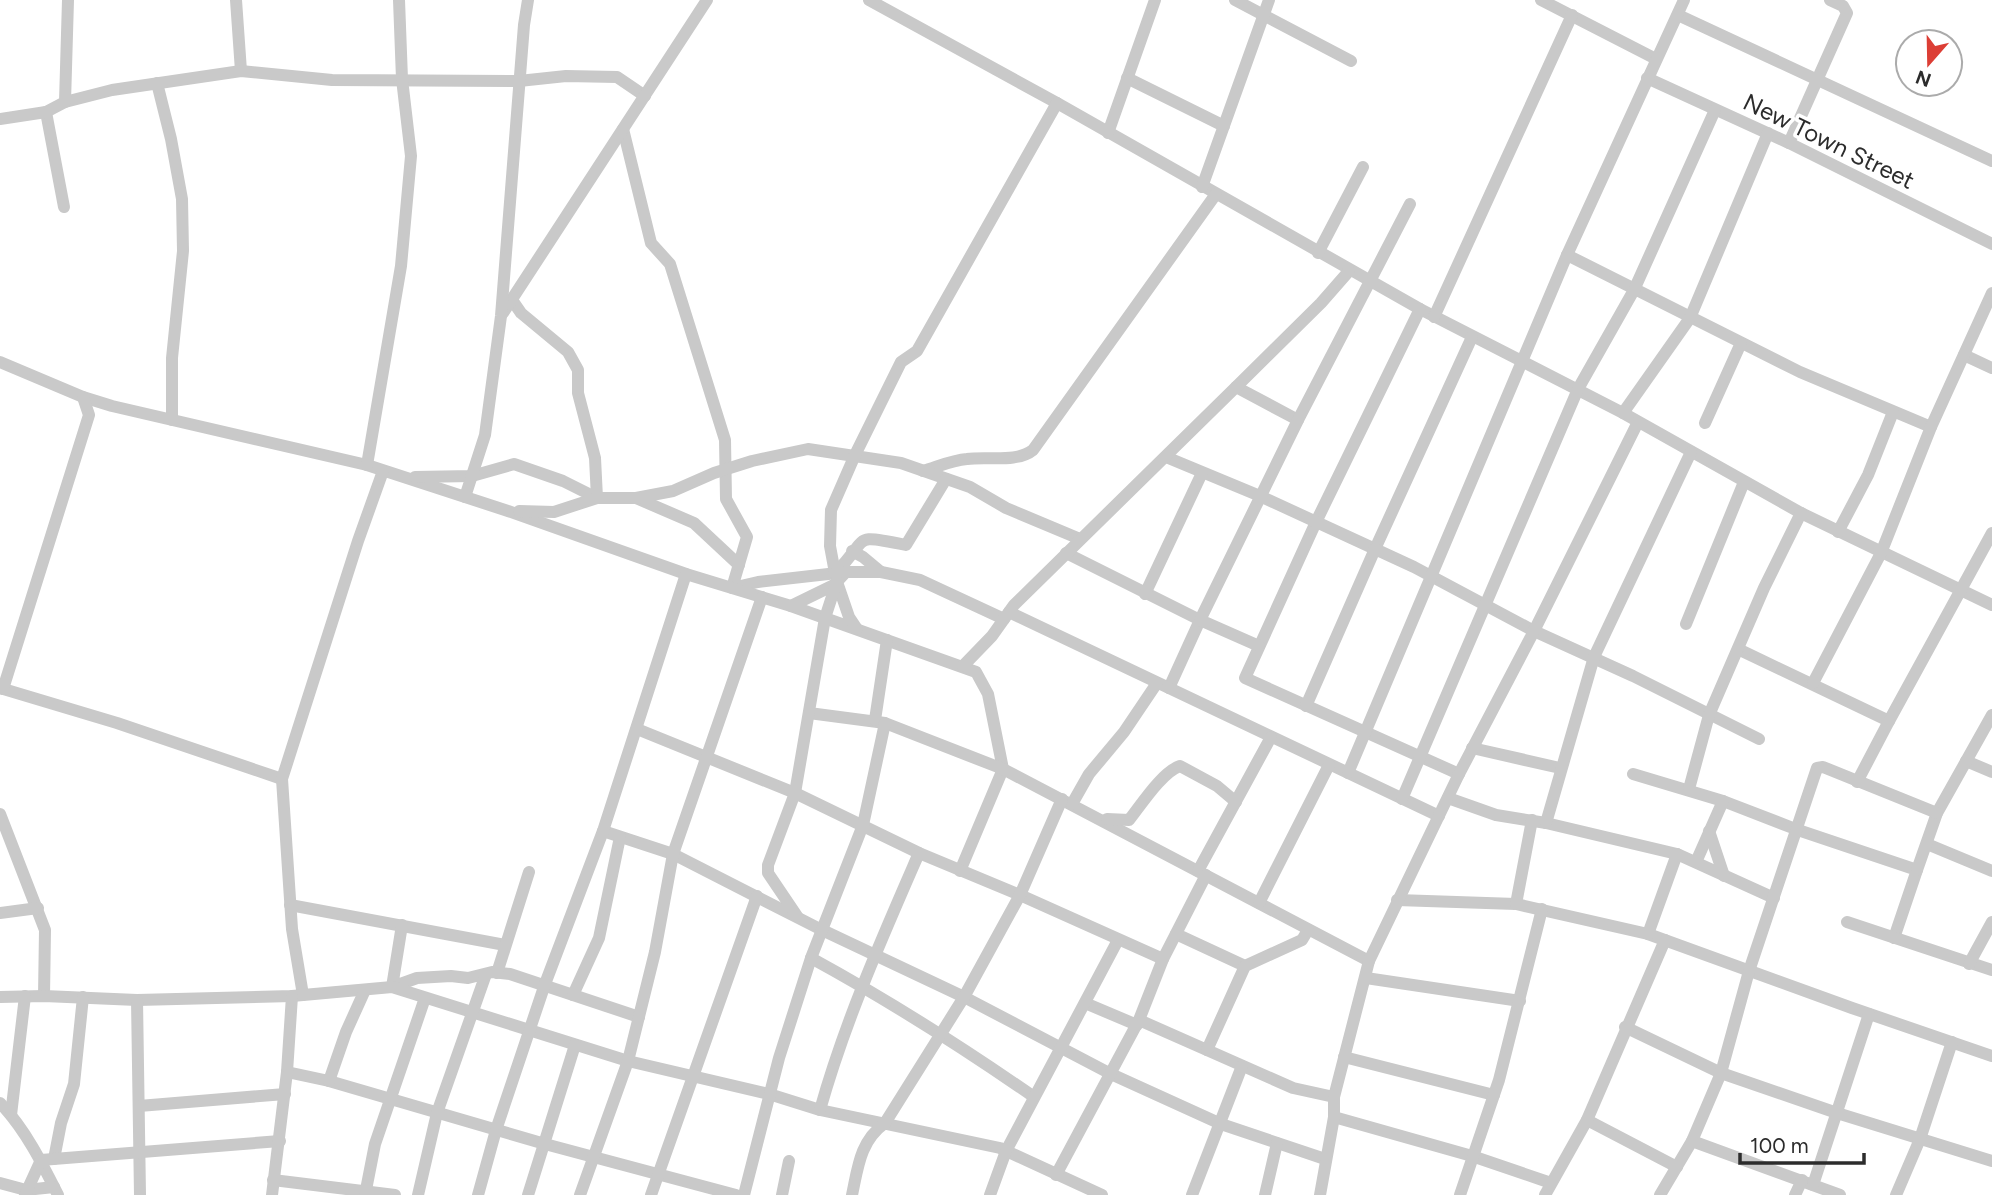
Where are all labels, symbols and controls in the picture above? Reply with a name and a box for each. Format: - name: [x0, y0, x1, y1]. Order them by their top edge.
- north arrow: [1894, 28, 1964, 98]
- text: N: [1913, 65, 1934, 92]
- street label: New Town Street: [1739, 87, 1919, 195]
- scale bar: [1740, 1122, 1864, 1166]
- text: 100 m: [1750, 1133, 1809, 1158]

